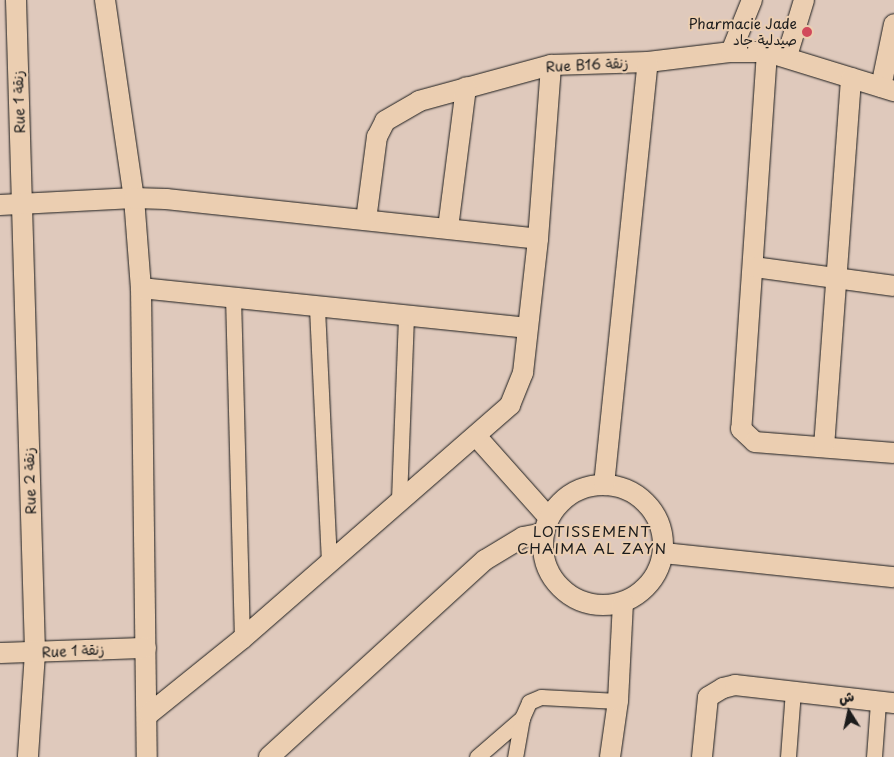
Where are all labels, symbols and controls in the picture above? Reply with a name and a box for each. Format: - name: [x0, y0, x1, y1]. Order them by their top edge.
- place label: Pharmacie Jade صيدلية جاد: [687, 16, 797, 48]
- marker: Pharmacie Jade صيدلية جاد: [801, 26, 813, 38]
- street label: Rue B16 زنقة: [545, 54, 629, 76]
- street label: Rue 1 زنقة: [9, 70, 29, 134]
- street label: Rue 2 زنقة: [20, 447, 40, 515]
- district label: LOTISSEMENT CHAIMA AL ZAYN: [516, 521, 668, 556]
- street label: Rue 1 زنقة: [40, 641, 106, 661]
- text: ش: [837, 685, 856, 708]
- north arrow: [824, 687, 874, 737]

